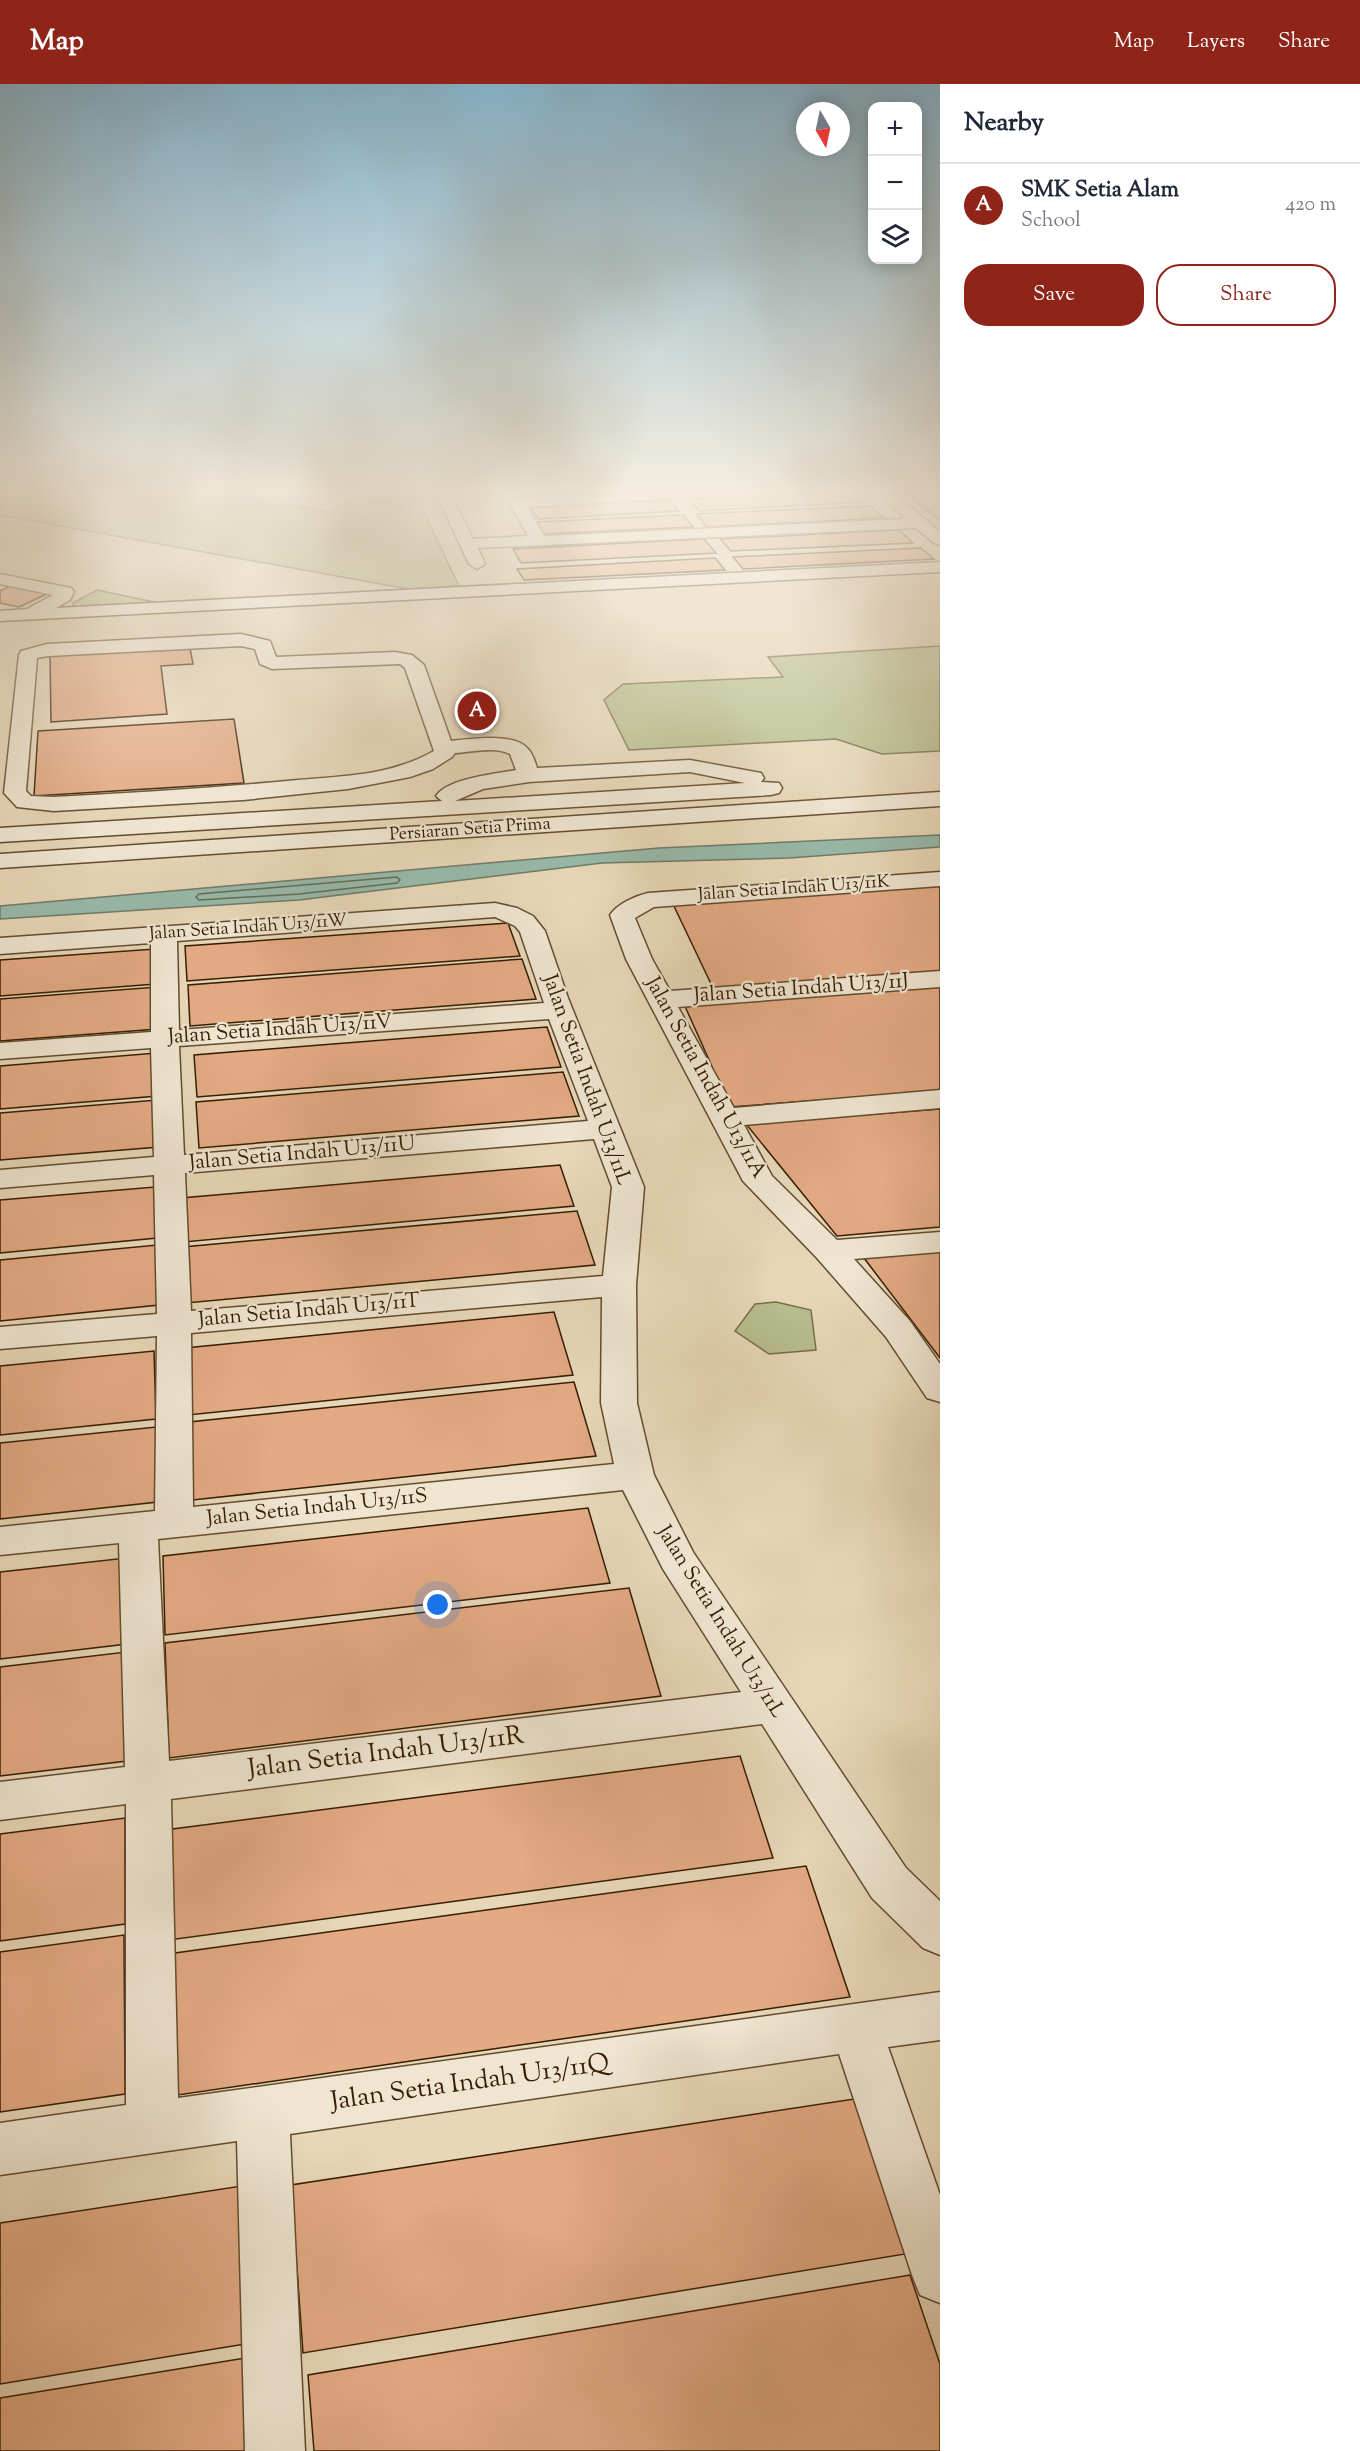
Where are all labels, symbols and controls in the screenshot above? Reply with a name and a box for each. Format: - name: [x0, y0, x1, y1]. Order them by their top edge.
- text: Map: [30, 22, 84, 62]
- text: Map: [1114, 27, 1154, 57]
- text: Layers: [1187, 27, 1245, 57]
- text: Share: [1278, 27, 1330, 57]
- north arrow: [796, 102, 850, 156]
- map controls: [868, 102, 922, 264]
- button: +: [868, 102, 922, 156]
- text: Nearby: [964, 105, 1044, 142]
- button: −: [868, 156, 922, 210]
- text: SMK Setia Alam: [1021, 175, 1179, 207]
- text: A: [975, 191, 992, 220]
- text: 420 m: [1285, 191, 1336, 220]
- text: School: [1021, 207, 1081, 236]
- button: layers: [868, 210, 922, 264]
- button: Save: [964, 264, 1144, 326]
- button: Share: [1156, 264, 1336, 326]
- pin: A: [458, 688, 496, 734]
- street label: Persiaran Setia Prima: [388, 811, 552, 849]
- street label: Jalan Setia Indah U13/11K: [696, 869, 891, 909]
- street label: Jalan Setia Indah U13/11W: [147, 908, 348, 948]
- street label: Jalan Setia Indah U13/11J: [692, 967, 909, 1012]
- street label: Jalan Setia Indah U13/11L: [534, 970, 638, 1190]
- street label: Jalan Setia Indah U13/11A: [636, 971, 773, 1184]
- street label: Jalan Setia Indah U13/11V: [166, 1007, 393, 1053]
- street label: Jalan Setia Indah U13/11U: [187, 1129, 416, 1179]
- street label: Jalan Setia Indah U13/11T: [196, 1286, 421, 1336]
- street label: Jalan Setia Indah U13/11S: [204, 1481, 429, 1535]
- street label: Jalan Setia Indah U13/11L: [648, 1519, 792, 1724]
- your location: [423, 1590, 452, 1619]
- street label: Jalan Setia Indah U13/11R: [244, 1718, 527, 1789]
- street label: Jalan Setia Indah U13/11Q: [326, 2045, 615, 2121]

